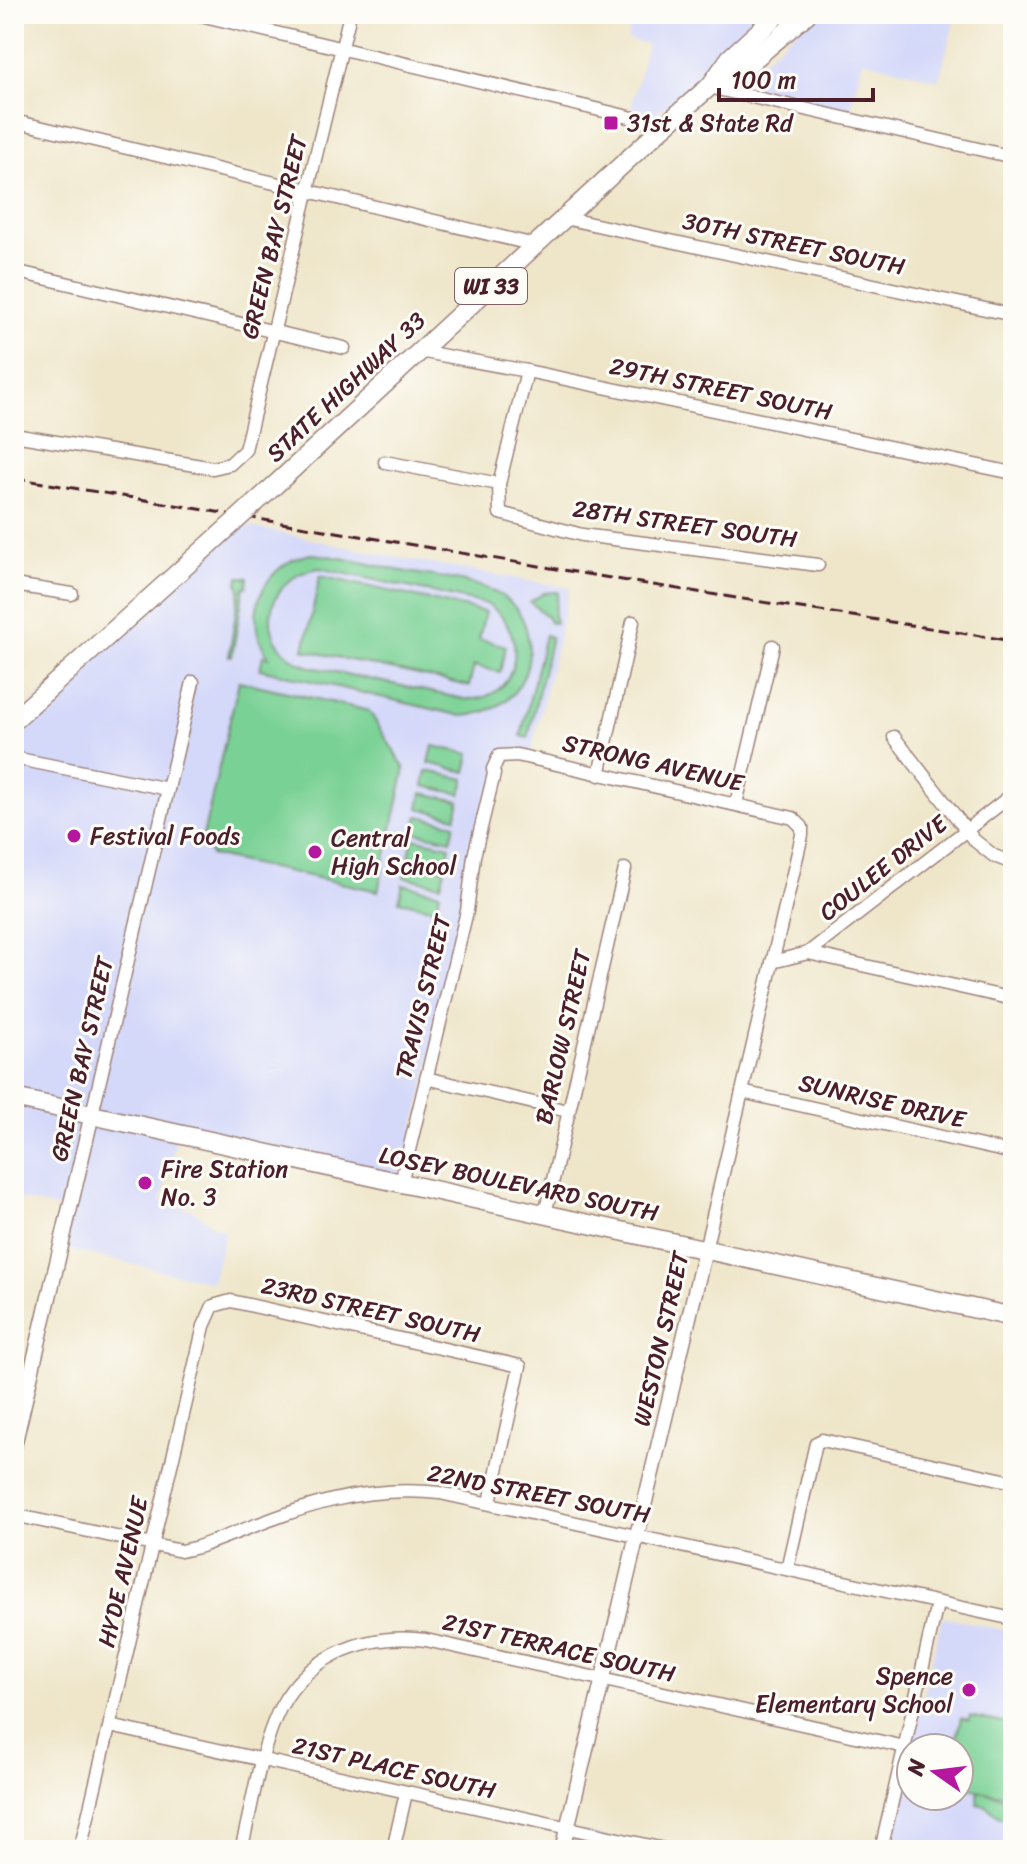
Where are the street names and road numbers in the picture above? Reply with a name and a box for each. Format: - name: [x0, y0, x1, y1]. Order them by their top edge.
- street label: GREEN BAY STREET: [228, 129, 320, 343]
- street label: 30TH STREET SOUTH: [679, 200, 909, 288]
- road number: WI 33: [455, 268, 527, 304]
- street label: STATE HIGHWAY 33: [256, 301, 436, 473]
- street label: 29TH STREET SOUTH: [606, 345, 836, 433]
- street label: 28TH STREET SOUTH: [570, 487, 800, 561]
- street label: STRONG AVENUE: [558, 722, 749, 805]
- street label: COULEE DRIVE: [809, 803, 958, 932]
- street label: TRAVIS STREET: [382, 909, 464, 1083]
- street label: BARLOW STREET: [523, 944, 604, 1128]
- street label: GREEN BAY STREET: [38, 950, 126, 1165]
- street label: SUNRISE DRIVE: [795, 1061, 971, 1141]
- street label: LOSEY BOULEVARD SOUTH: [375, 1134, 663, 1234]
- street label: WESTON STREET: [621, 1246, 702, 1431]
- street label: 23RD STREET SOUTH: [257, 1264, 485, 1356]
- street label: 22ND STREET SOUTH: [424, 1452, 654, 1536]
- street label: HYDE AVENUE: [85, 1491, 161, 1651]
- street label: 21ST TERRACE SOUTH: [438, 1601, 680, 1695]
- street label: 21ST PLACE SOUTH: [288, 1724, 500, 1812]

